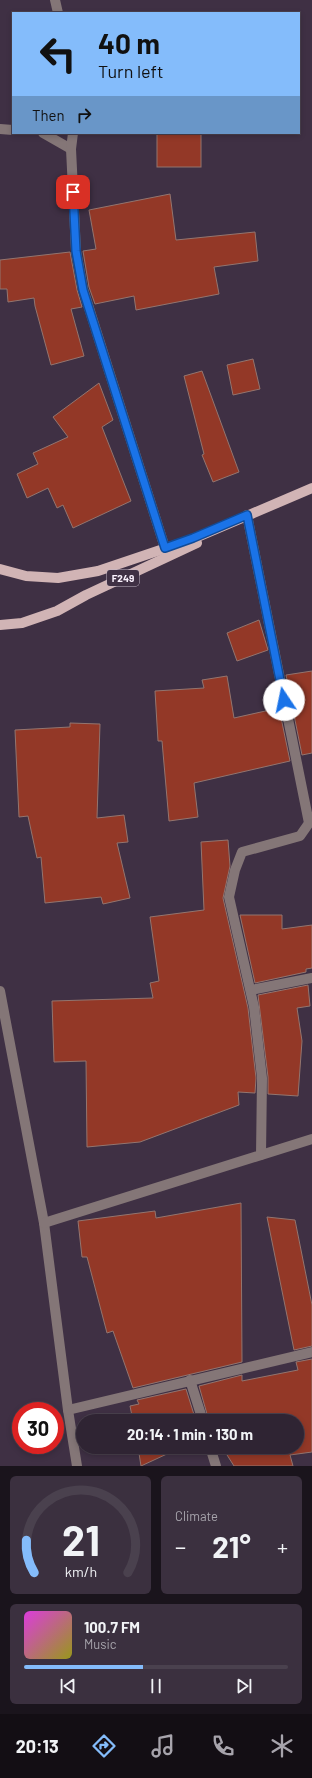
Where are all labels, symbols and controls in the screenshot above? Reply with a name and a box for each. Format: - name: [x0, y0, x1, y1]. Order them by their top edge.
- text: 40 m: [98, 26, 160, 60]
- icon: left: [32, 28, 84, 80]
- text: Turn left: [98, 60, 164, 82]
- icon: right: [73, 104, 95, 126]
- text: Then: [32, 106, 65, 124]
- pin: [56, 175, 90, 209]
- icon: arrive: [62, 181, 84, 203]
- road number: F249: [107, 570, 139, 586]
- position arrow: [263, 679, 305, 721]
- speed limit sign: 30: [12, 1402, 64, 1454]
- text: 20:14 · 1 min · 130 m: [127, 1425, 253, 1443]
- text: Climate: [175, 1508, 218, 1524]
- text: 21: [62, 1514, 99, 1564]
- text: 21°: [212, 1528, 251, 1564]
- text: −: [175, 1533, 186, 1559]
- text: +: [277, 1533, 288, 1559]
- text: km/h: [64, 1563, 97, 1580]
- text: 100.7 FM: [84, 1618, 140, 1636]
- text: Music: [84, 1636, 117, 1652]
- icon: previous: [57, 1675, 79, 1697]
- icon: pause: [145, 1675, 167, 1697]
- icon: next: [233, 1675, 255, 1697]
- icon: directions: [90, 1732, 118, 1760]
- icon: music: [149, 1732, 177, 1760]
- icon: phone: [209, 1732, 237, 1760]
- icon: climate: [268, 1732, 296, 1760]
- text: 20:13: [16, 1735, 59, 1757]

